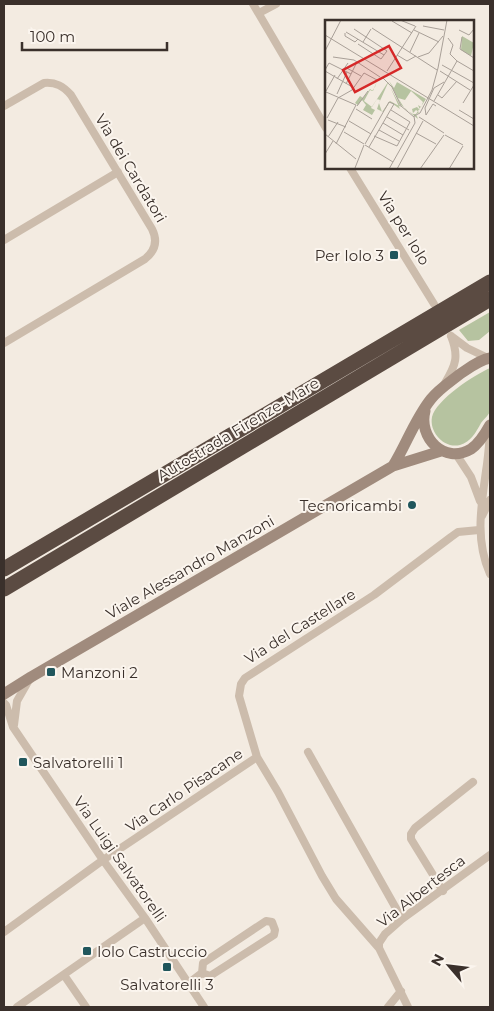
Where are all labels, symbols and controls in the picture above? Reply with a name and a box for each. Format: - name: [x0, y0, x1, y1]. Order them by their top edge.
- scale bar: [22, 20, 168, 52]
- inset map: [325, 20, 474, 169]
- text: 100 m: [30, 27, 75, 46]
- street label: Via dei Cardatori: [91, 110, 171, 226]
- street label: Via per Iolo: [374, 188, 434, 268]
- place label: Per Iolo 3: [315, 246, 384, 265]
- marker: Per Iolo 3: [388, 249, 400, 261]
- street label: Autostrada Firenze-Mare: [154, 373, 322, 485]
- place label: Tecnoricambi: [300, 496, 402, 515]
- marker: Tecnoricambi: [406, 499, 418, 511]
- street label: Viale Alessandro Manzoni: [102, 511, 278, 623]
- street label: Via del Castellare: [241, 584, 359, 668]
- place label: Manzoni 2: [61, 663, 138, 682]
- marker: Manzoni 2: [45, 666, 57, 678]
- street label: Via Carlo Pisacane: [122, 744, 246, 836]
- place label: Salvatorelli 1: [33, 753, 123, 772]
- marker: Salvatorelli 1: [17, 756, 29, 768]
- street label: Via Luigi Salvatorelli: [69, 792, 171, 926]
- street label: Via Albertesca: [373, 851, 469, 931]
- north arrow: [424, 941, 474, 991]
- place label: Iolo Castruccio: [97, 942, 207, 961]
- marker: Iolo Castruccio: [81, 945, 93, 957]
- text: N: [427, 951, 448, 969]
- marker: Salvatorelli 3: [161, 961, 173, 973]
- place label: Salvatorelli 3: [120, 975, 214, 994]

